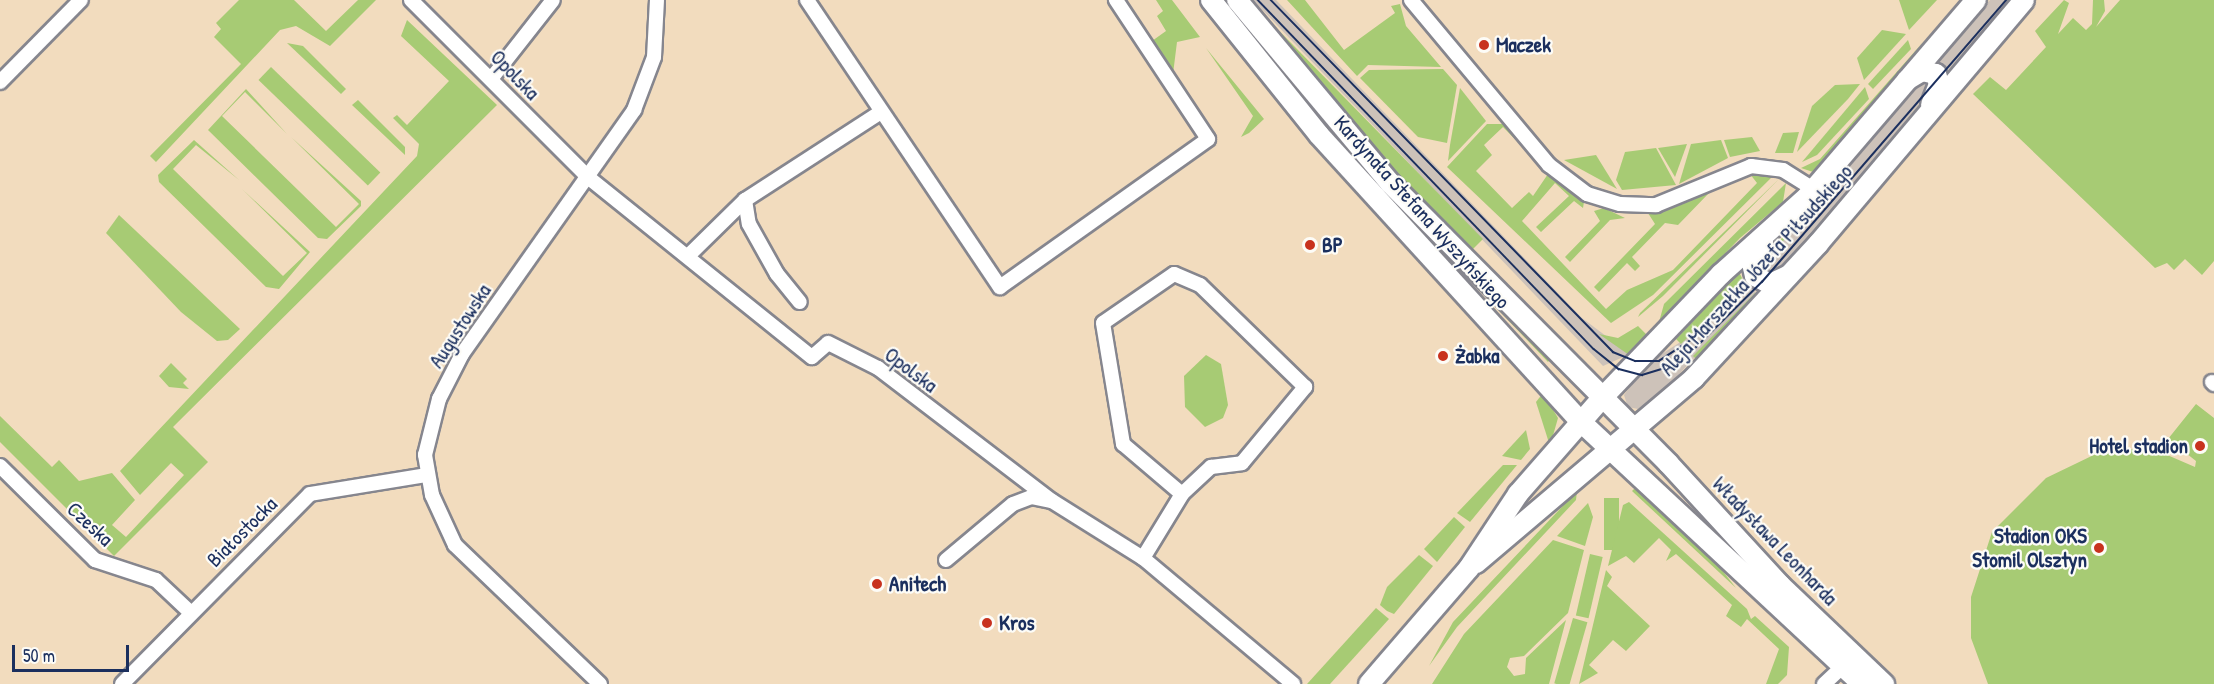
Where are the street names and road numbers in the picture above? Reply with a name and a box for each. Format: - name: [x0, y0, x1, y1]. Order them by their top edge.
- street label: Opolska: [485, 45, 545, 105]
- street label: Kardynała Stefana Wyszyńskiego: [1328, 110, 1516, 314]
- street label: Aleja Marszałka Józefa Piłsudskiego: [1655, 159, 1857, 381]
- street label: Augustowska: [424, 279, 496, 373]
- street label: Opolska: [880, 342, 942, 398]
- street label: Władysława Leonharda: [1707, 471, 1843, 611]
- street label: Białostocka: [202, 492, 282, 572]
- street label: Czeska: [62, 496, 118, 552]

